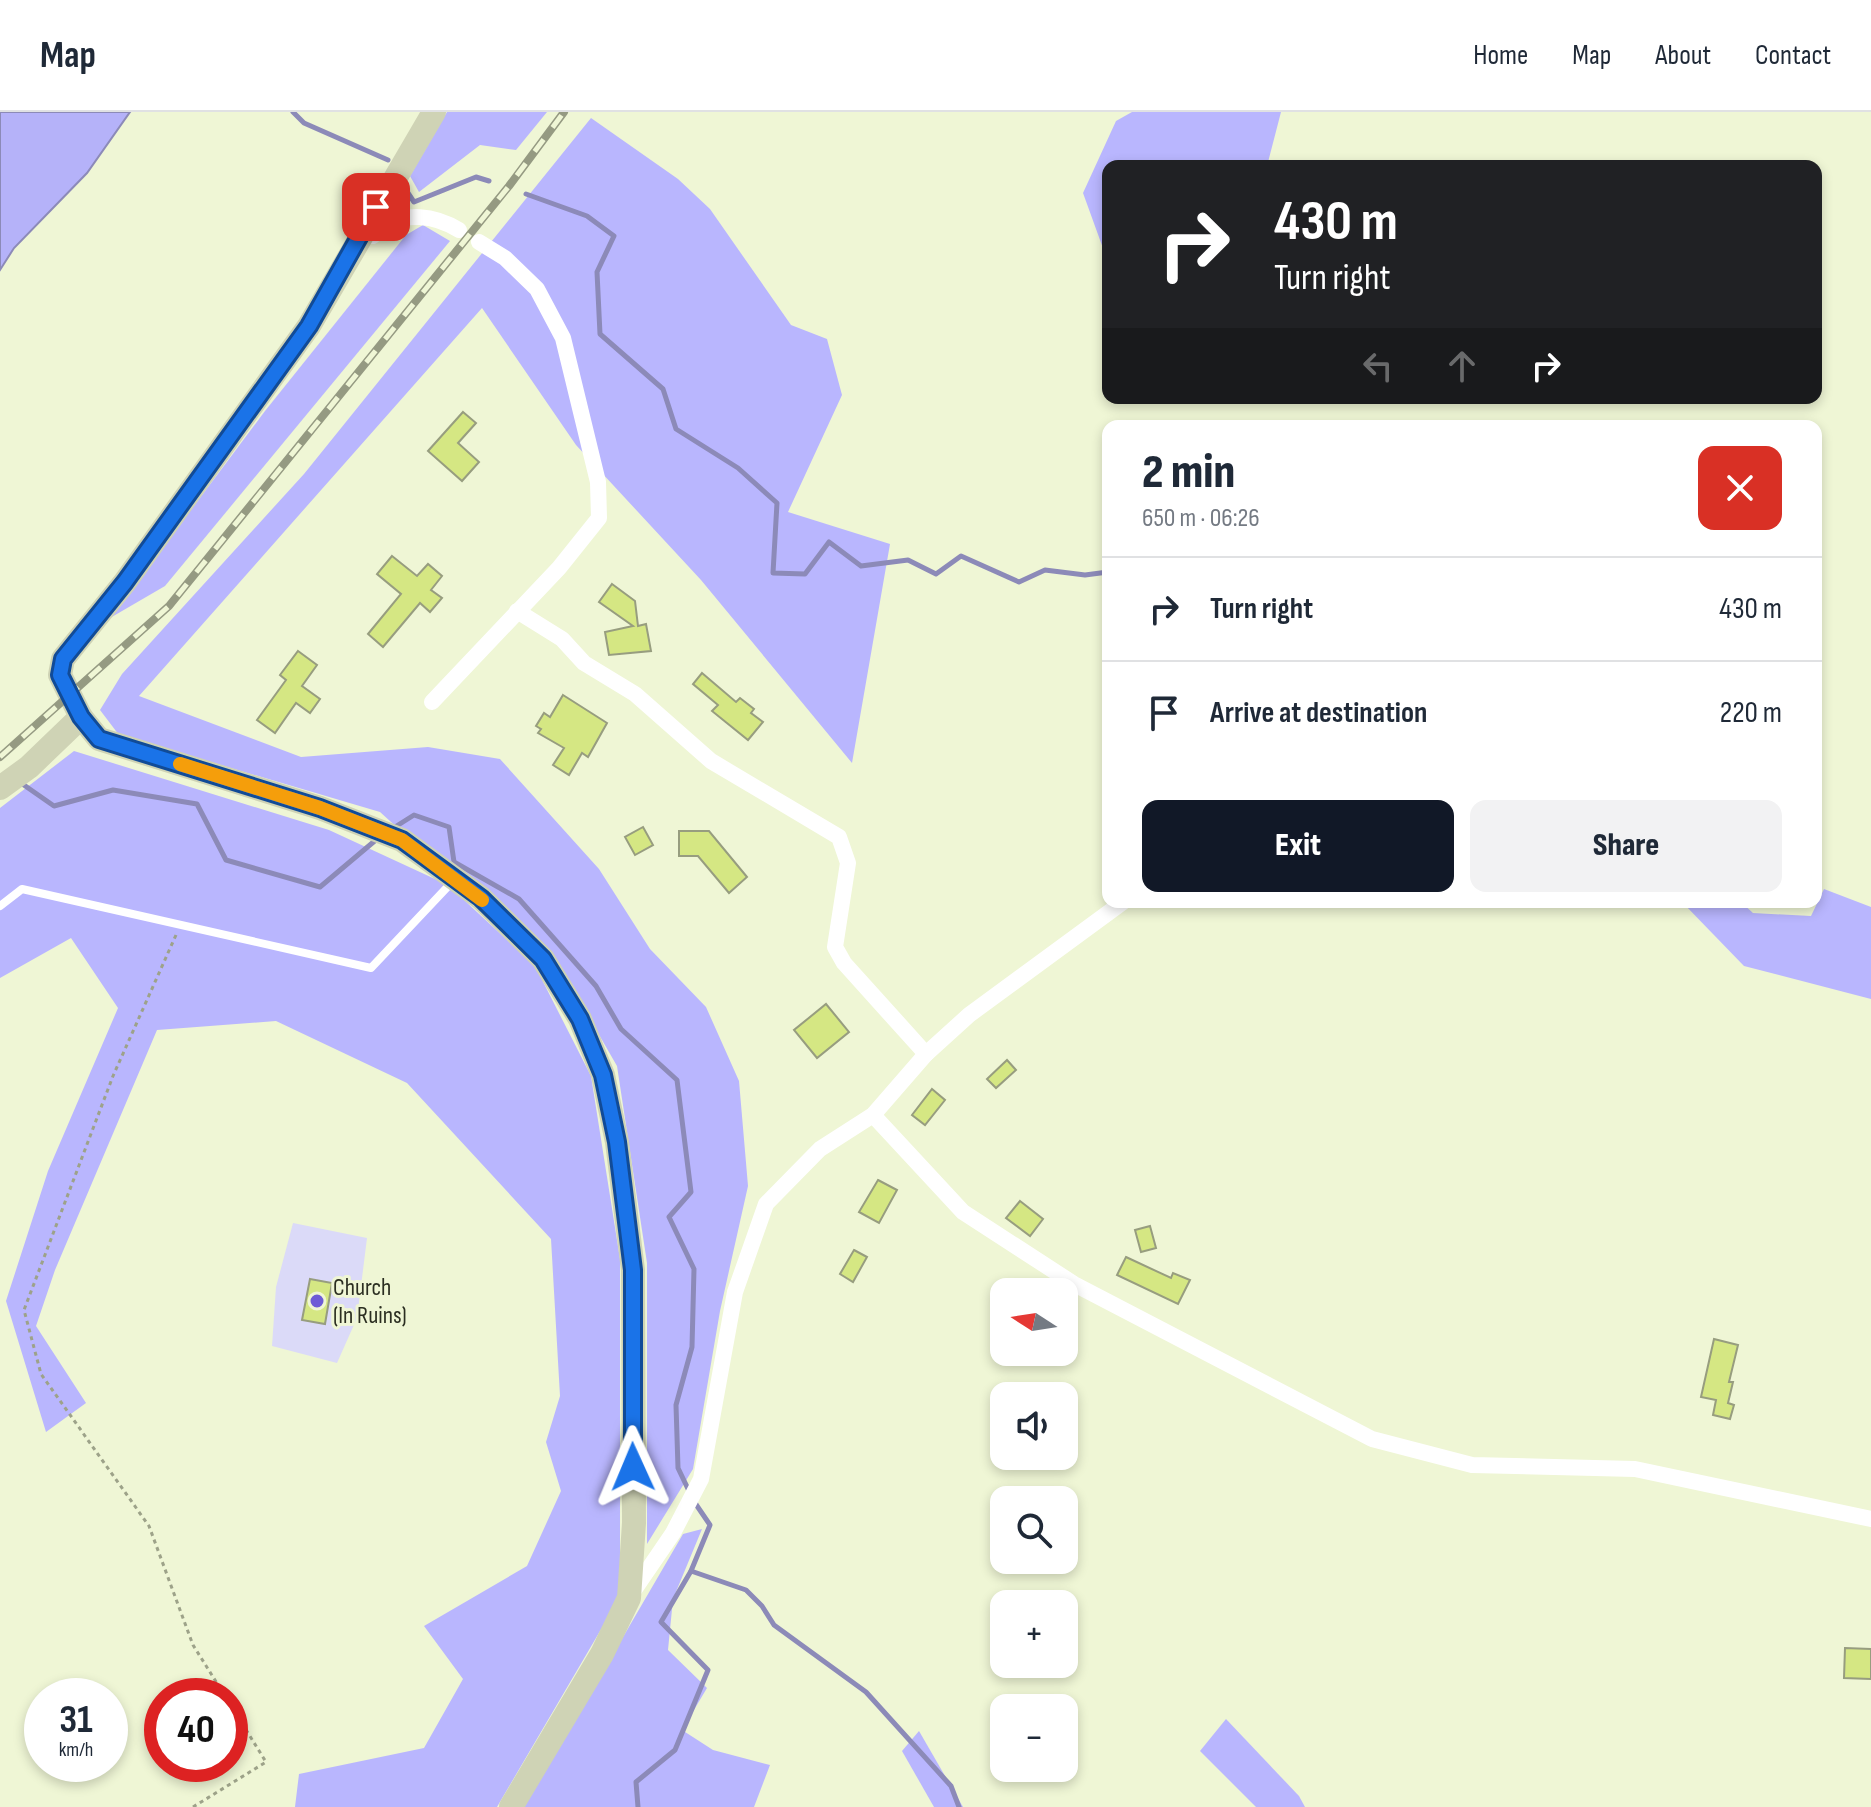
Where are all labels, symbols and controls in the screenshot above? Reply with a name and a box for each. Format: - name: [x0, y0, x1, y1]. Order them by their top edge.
- text: Map: [40, 33, 96, 78]
- text: Home: [1473, 39, 1528, 72]
- text: Map: [1572, 39, 1611, 72]
- text: About: [1655, 39, 1711, 72]
- text: Contact: [1755, 39, 1831, 72]
- pin: [342, 173, 410, 241]
- icon: arrive: [354, 185, 398, 229]
- text: 430 m: [1274, 189, 1398, 256]
- icon: right: [1142, 192, 1246, 296]
- text: Turn right: [1274, 257, 1391, 300]
- icon: left: [1356, 344, 1400, 388]
- icon: ahead: [1440, 344, 1484, 388]
- icon: right: [1524, 344, 1568, 388]
- text: 2 min: [1142, 444, 1235, 501]
- button: close: [1698, 446, 1782, 530]
- text: 650 m · 06:26: [1142, 503, 1260, 534]
- icon: right: [1142, 587, 1186, 631]
- text: Turn right: [1210, 591, 1313, 627]
- text: 430 m: [1719, 591, 1782, 627]
- icon: arrive: [1142, 691, 1186, 735]
- text: Arrive at destination: [1210, 695, 1427, 731]
- text: 220 m: [1720, 695, 1782, 731]
- button: Exit: [1142, 800, 1454, 892]
- button: Share: [1470, 800, 1782, 892]
- place label: Church (In Ruins): [333, 1273, 407, 1330]
- north arrow: [990, 1278, 1078, 1366]
- map controls: [990, 1278, 1078, 1782]
- marker: Church (In Ruins): [308, 1292, 326, 1310]
- button: sound: [990, 1382, 1078, 1470]
- position arrow: [591, 1425, 675, 1509]
- button: search: [990, 1486, 1078, 1574]
- button: +: [990, 1590, 1078, 1678]
- speed limit sign: 40: [144, 1678, 248, 1782]
- button: −: [990, 1694, 1078, 1782]
- text: 31: [59, 1696, 93, 1744]
- text: km/h: [59, 1738, 93, 1762]

